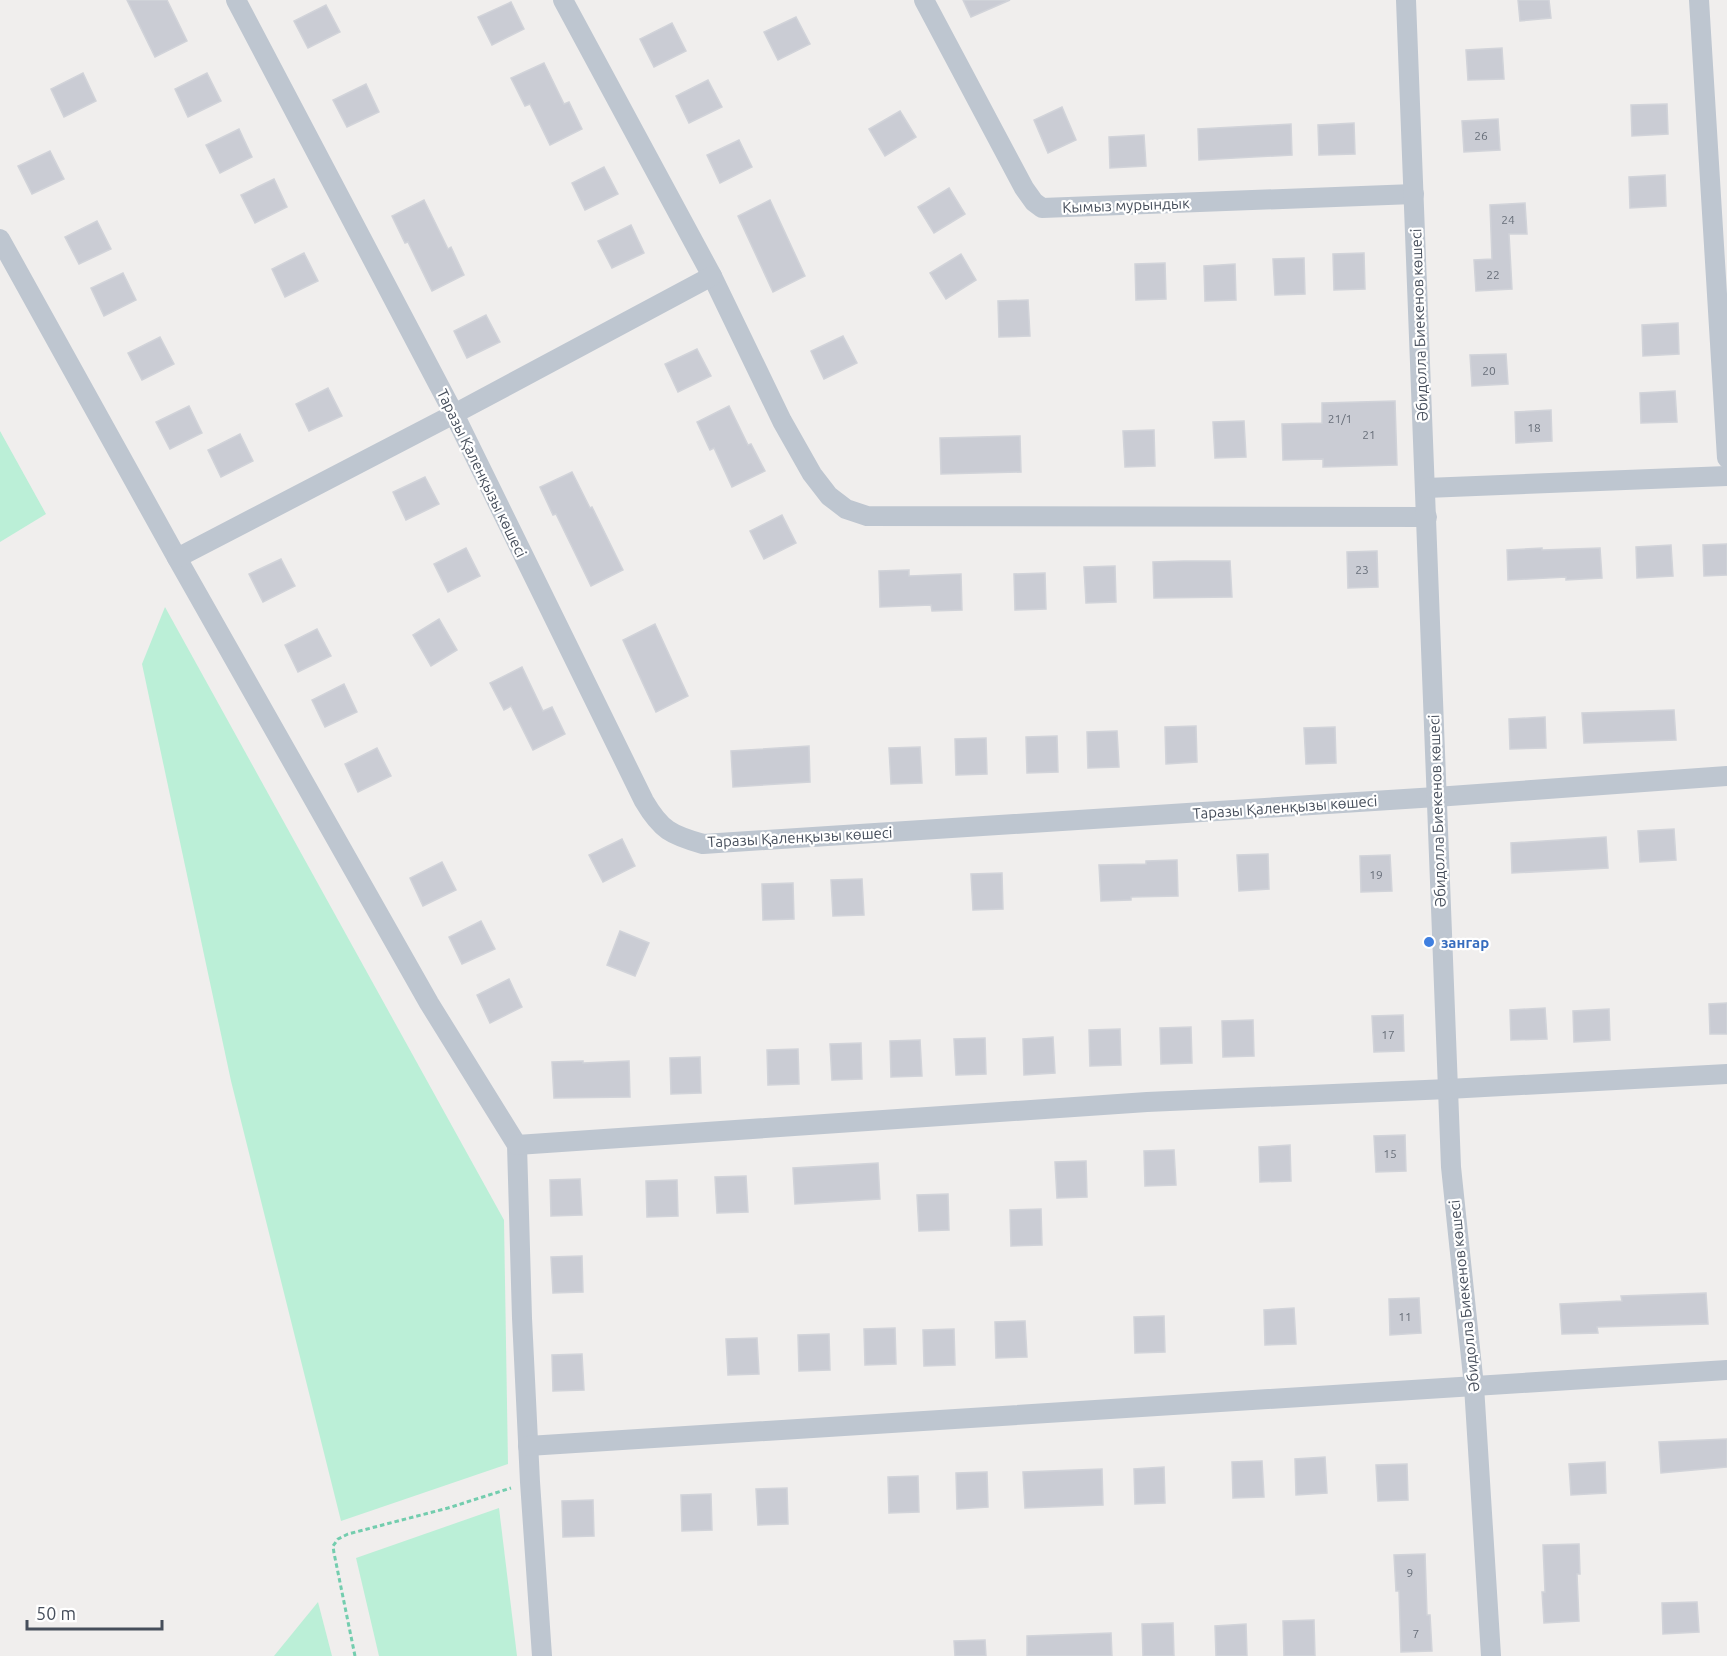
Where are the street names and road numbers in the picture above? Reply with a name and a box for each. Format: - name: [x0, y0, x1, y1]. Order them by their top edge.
- street label: Кымыз мурындык: [1062, 194, 1190, 216]
- street label: Әбидолла Биекенов көшесі: [1407, 228, 1431, 422]
- street label: Таразы Қаленқызы көшесі: [434, 386, 530, 560]
- street label: Әбидолла Биекенов көшесі: [1425, 714, 1449, 908]
- street label: Таразы Қаленқызы көшесі: [1192, 792, 1378, 822]
- street label: Таразы Қаленқызы көшесі: [707, 824, 893, 850]
- street label: Әбидолла Биекенов көшесі: [1445, 1199, 1483, 1393]

